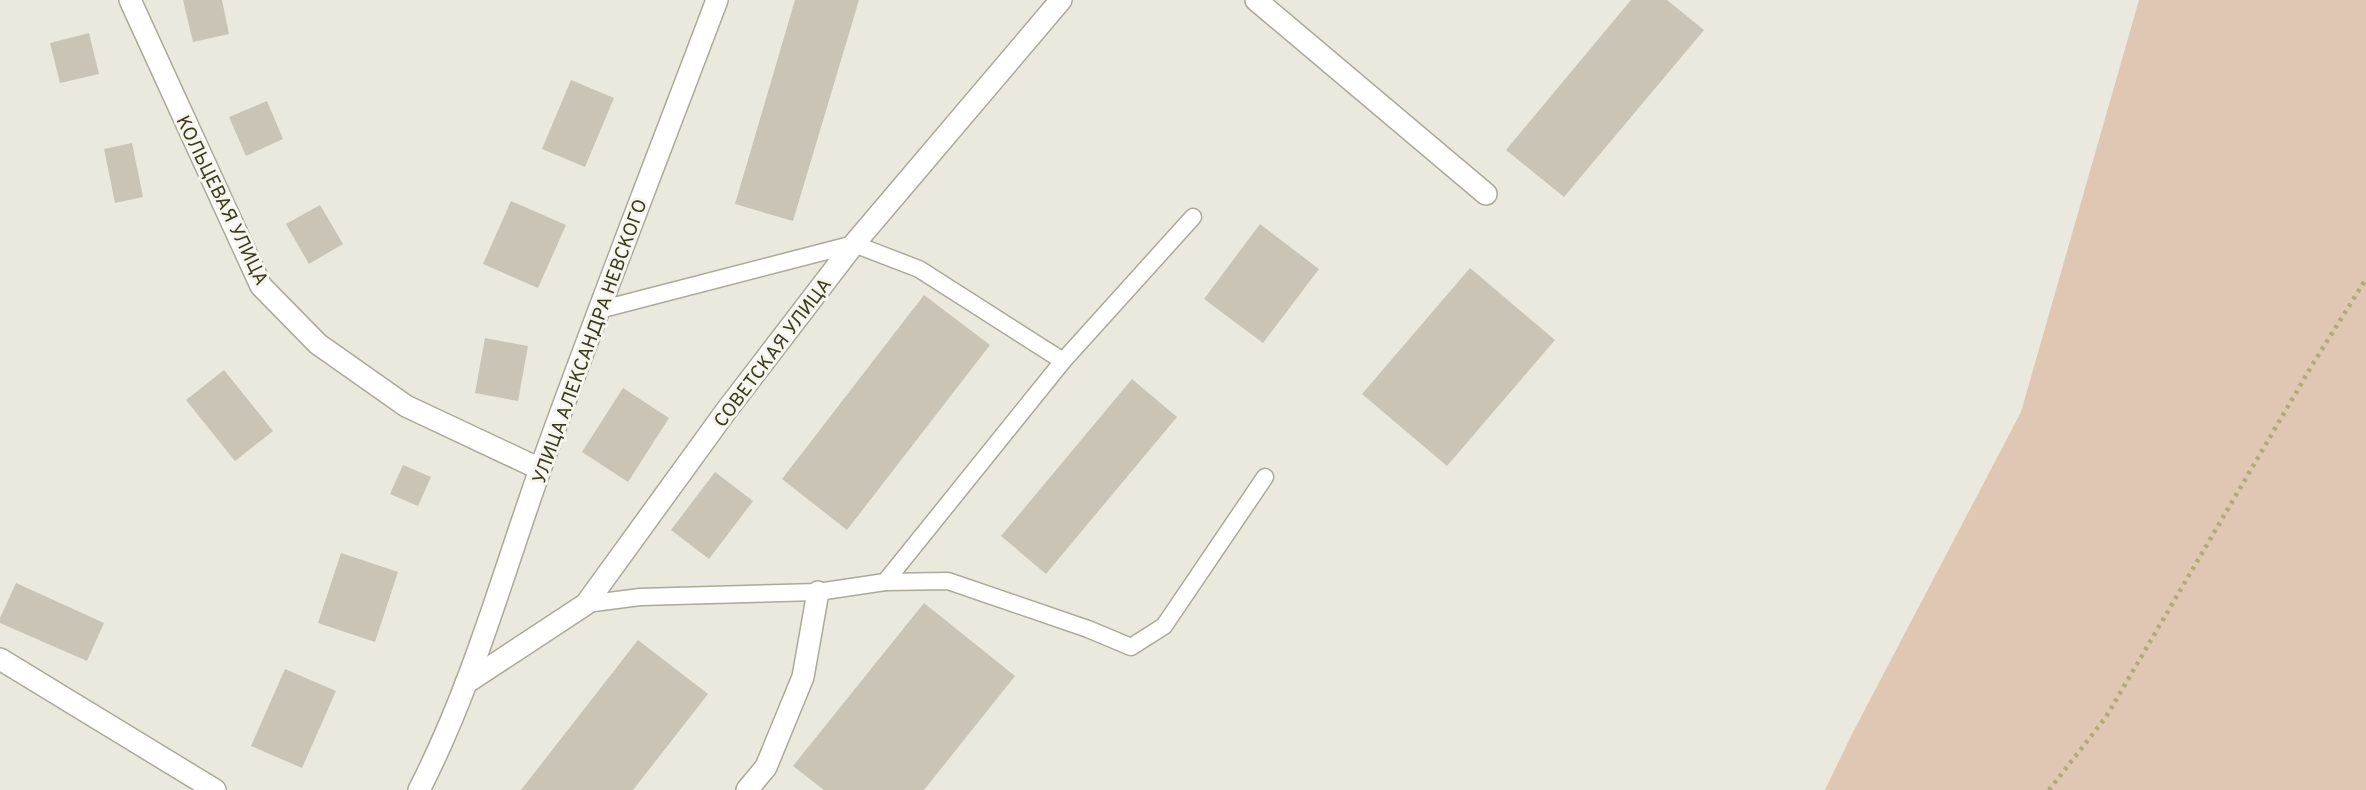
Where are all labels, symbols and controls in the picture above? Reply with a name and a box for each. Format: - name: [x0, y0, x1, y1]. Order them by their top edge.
- street label: КОЛЬЦЕВАЯ УЛИЦА: [170, 112, 273, 290]
- street label: УЛИЦА АЛЕКСАНДРА НЕВСКОГО: [528, 196, 654, 487]
- street label: СОВЕТСКАЯ УЛИЦА: [709, 274, 838, 433]

